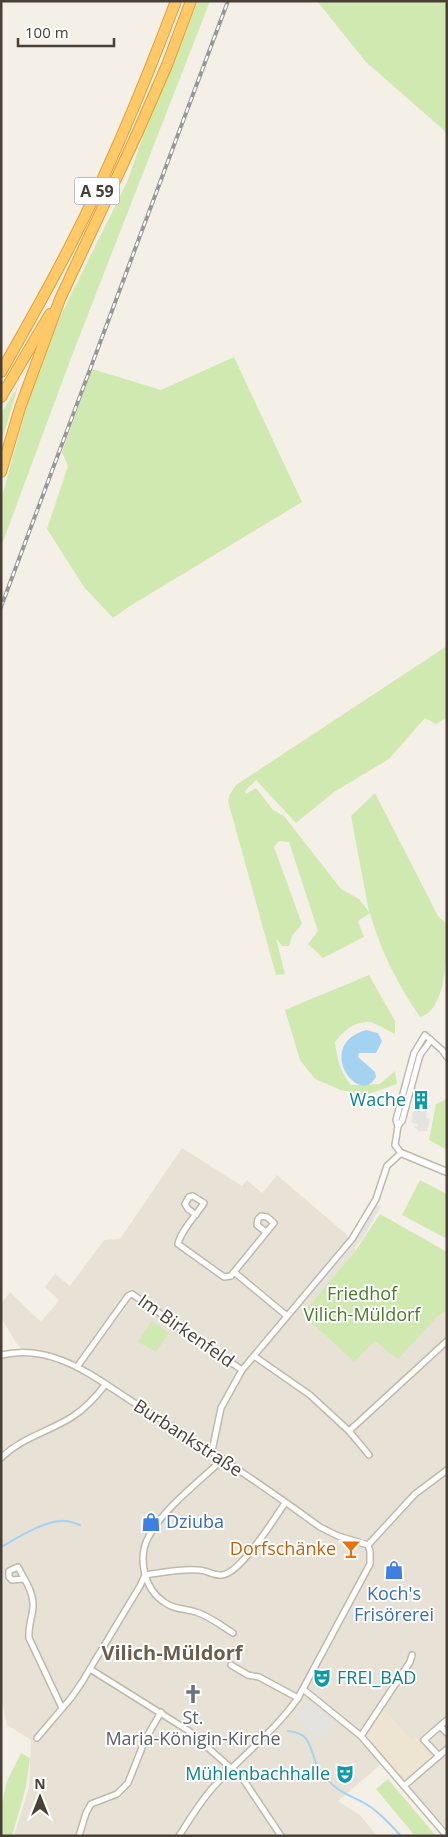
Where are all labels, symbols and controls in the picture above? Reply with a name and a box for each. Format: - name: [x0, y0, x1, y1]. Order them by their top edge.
- scale bar: [18, 15, 114, 47]
- text: 100 m: [25, 22, 69, 42]
- road number: A 59: [74, 178, 120, 205]
- place label: Wache: [350, 1087, 406, 1111]
- building icon: Wache: [410, 1089, 432, 1111]
- park label: Friedhof Vilich-Müldorf: [304, 1281, 421, 1326]
- street label: Im Birkenfeld: [134, 1288, 239, 1372]
- street label: Burbankstraße: [130, 1393, 248, 1481]
- place label: Dziuba: [166, 1509, 224, 1533]
- shop icon: Dziuba: [140, 1511, 162, 1533]
- place label: Dorfschänke: [230, 1536, 336, 1560]
- bar icon: Dorfschänke: [340, 1538, 362, 1560]
- shop icon: Koch's Frisörerei: [383, 1559, 405, 1581]
- place label: Koch's Frisörerei: [354, 1581, 434, 1626]
- district label: Vilich-Müldorf: [101, 1639, 244, 1666]
- place label: FREI_BAD: [337, 1665, 416, 1689]
- theatre icon: FREI_BAD: [311, 1667, 333, 1689]
- church icon: St. Maria-Königin-Kirche: [182, 1683, 204, 1705]
- place label: St. Maria-Königin-Kirche: [105, 1705, 281, 1750]
- place label: Mühlenbachhalle: [185, 1761, 330, 1785]
- theatre icon: Mühlenbachhalle: [334, 1763, 356, 1785]
- north arrow: [15, 1772, 65, 1822]
- text: N: [34, 1774, 46, 1793]

